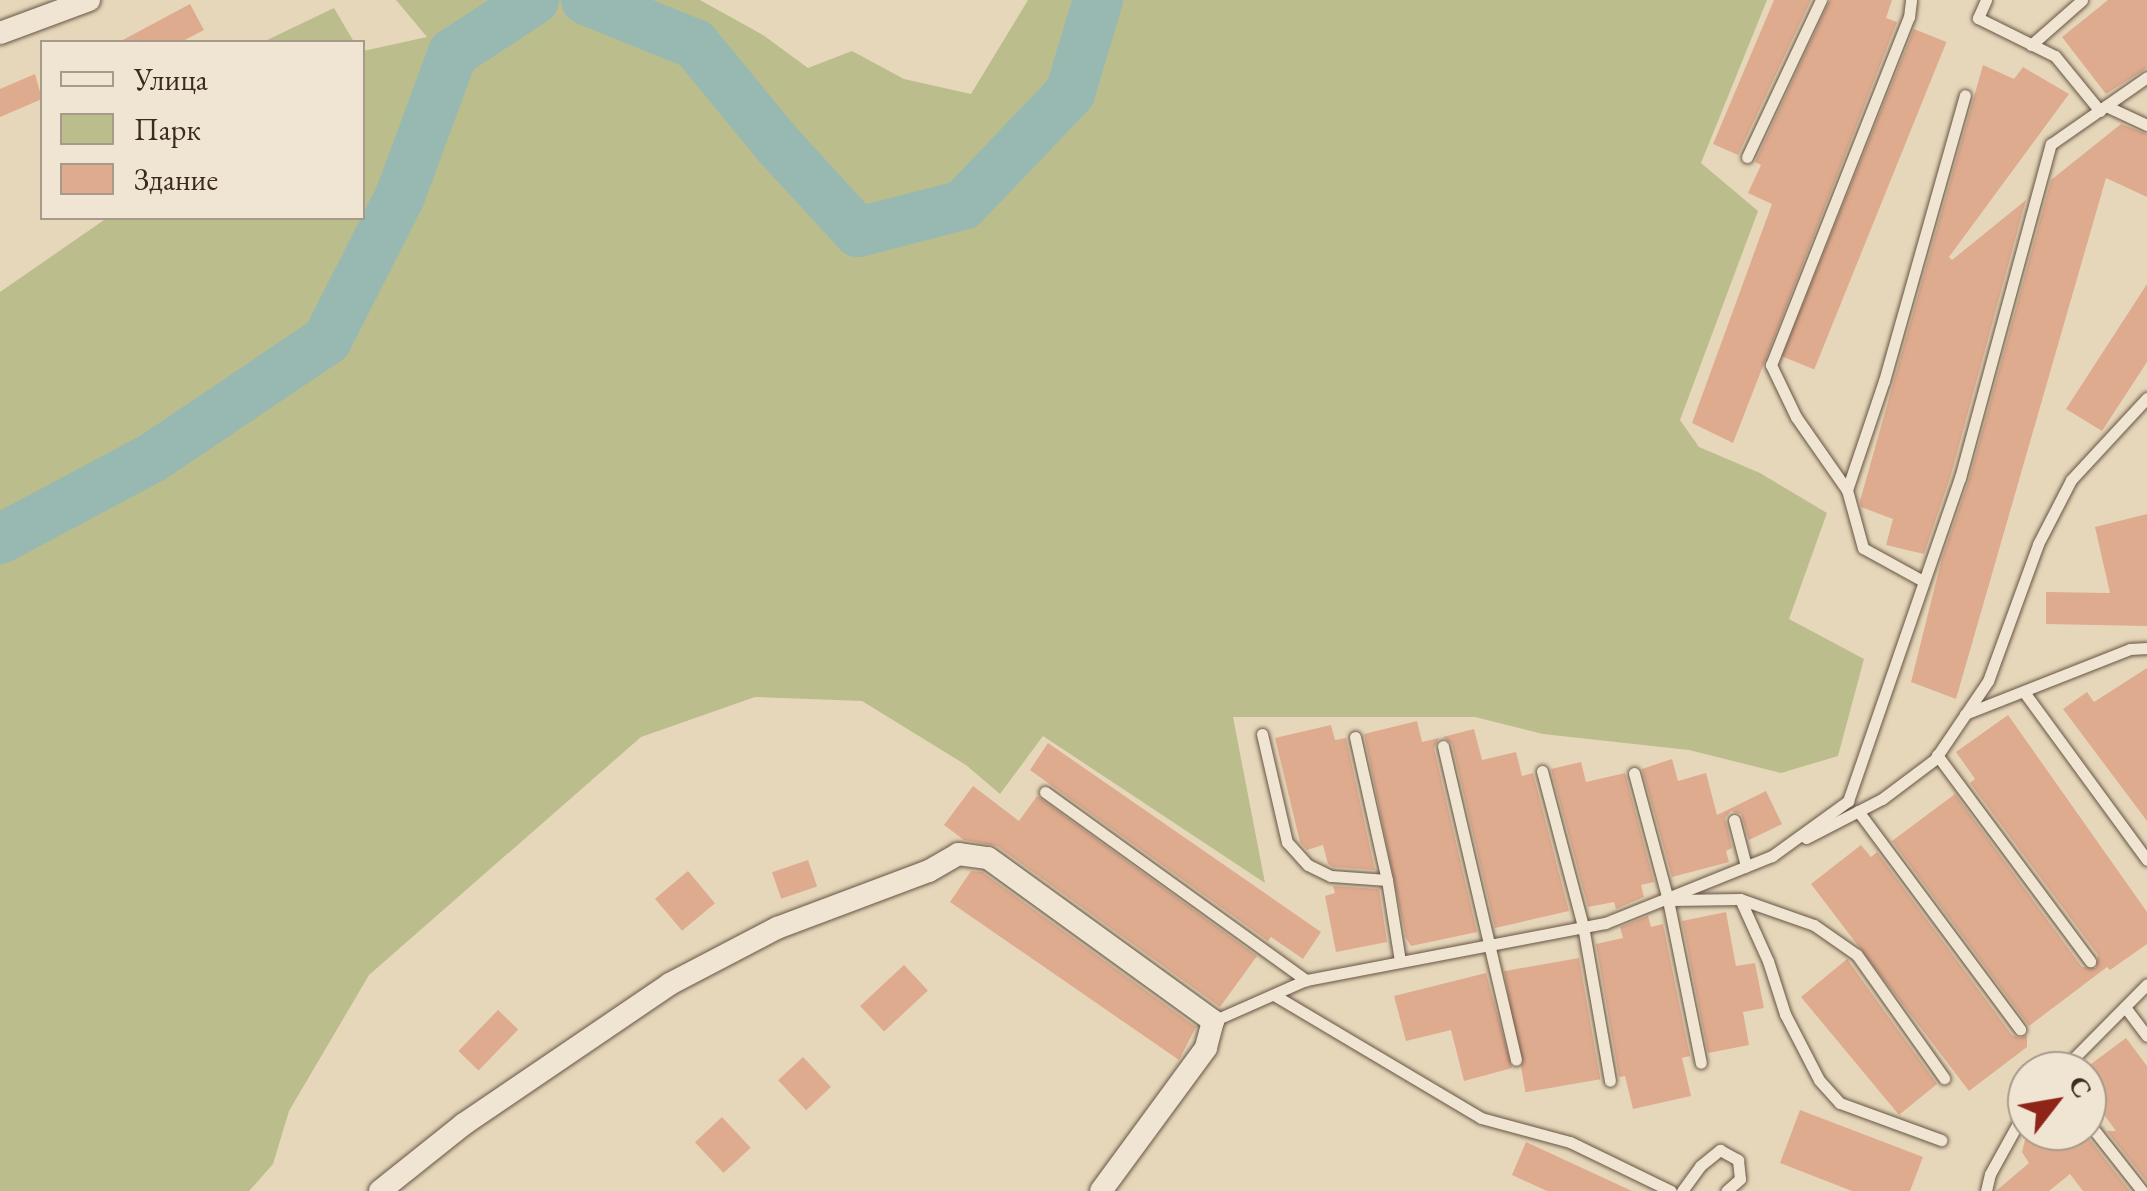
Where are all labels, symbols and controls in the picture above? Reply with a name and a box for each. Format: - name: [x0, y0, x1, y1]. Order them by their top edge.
- legend: [40, 40, 365, 220]
- text: Улица: [134, 60, 208, 99]
- text: Парк: [134, 110, 201, 149]
- text: Здание: [134, 160, 218, 199]
- north arrow: [2007, 1051, 2107, 1151]
- text: С: [2060, 1069, 2102, 1104]

